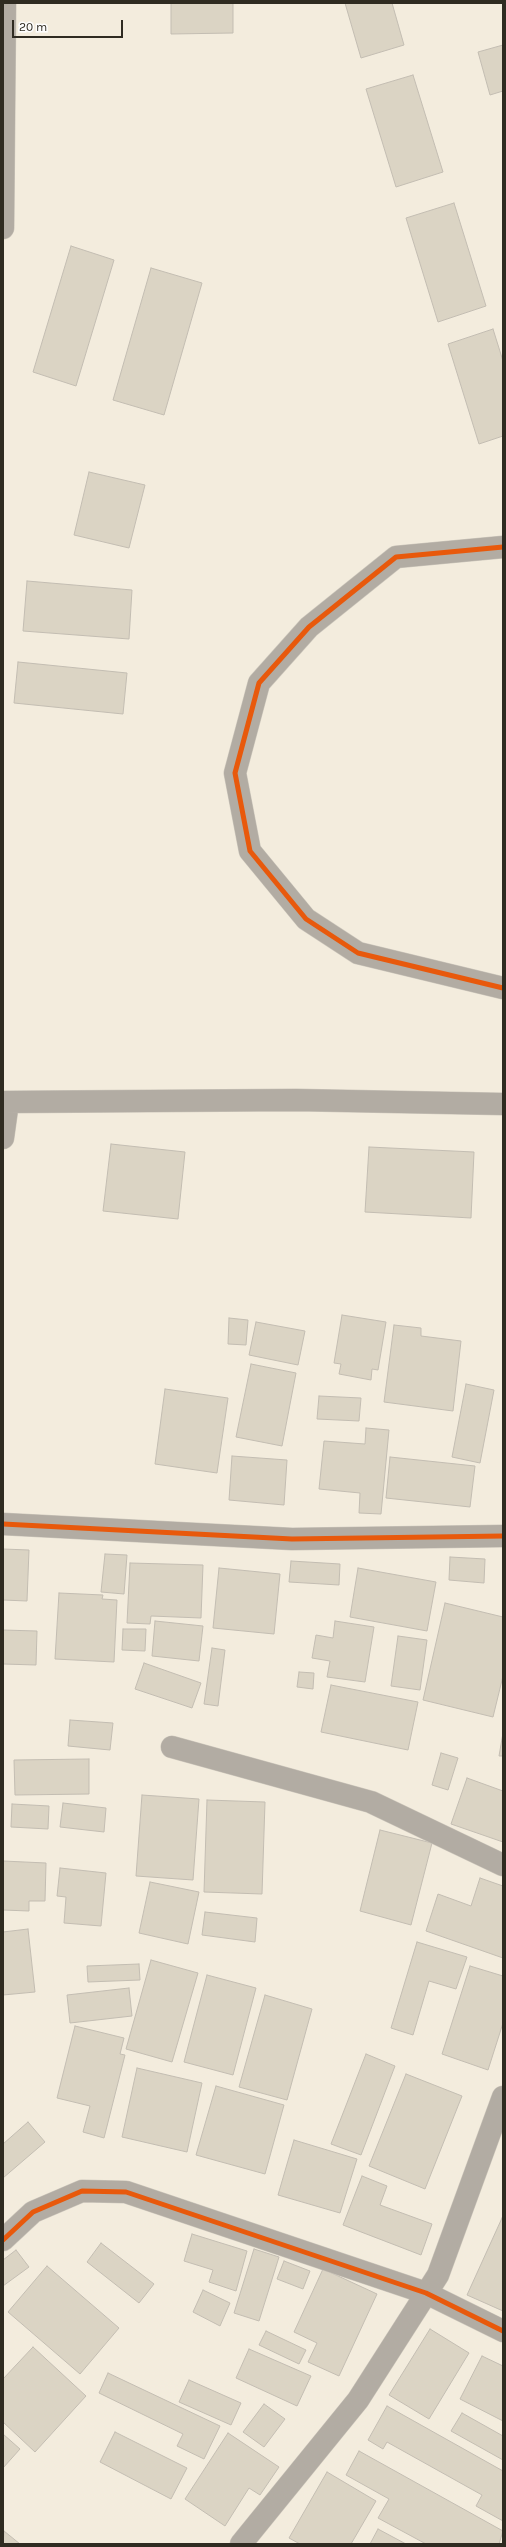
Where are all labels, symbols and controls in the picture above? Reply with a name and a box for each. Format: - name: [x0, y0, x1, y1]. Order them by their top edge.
- scale bar: [14, 12, 125, 38]
- text: 20 m: [19, 20, 47, 34]

